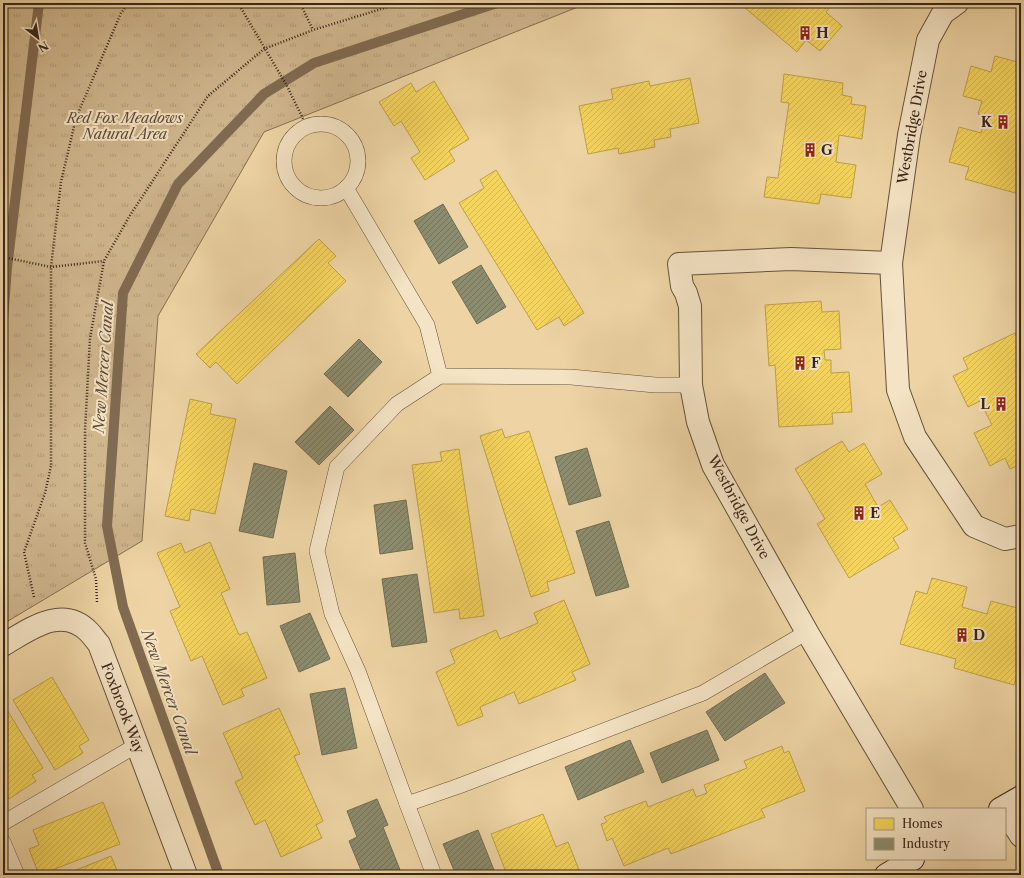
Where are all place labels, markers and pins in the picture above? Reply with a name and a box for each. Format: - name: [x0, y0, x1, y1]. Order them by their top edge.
- place label: H: [816, 24, 829, 42]
- building icon: H: [797, 25, 813, 41]
- place label: K: [981, 113, 993, 131]
- building icon: K: [995, 114, 1011, 130]
- place label: G: [821, 141, 833, 159]
- building icon: G: [802, 142, 818, 158]
- place label: F: [811, 354, 821, 372]
- building icon: F: [792, 355, 808, 371]
- place label: L: [980, 395, 990, 413]
- building icon: L: [993, 396, 1009, 412]
- place label: E: [870, 504, 880, 522]
- building icon: E: [851, 505, 867, 521]
- place label: D: [973, 626, 985, 644]
- building icon: D: [954, 627, 970, 643]

